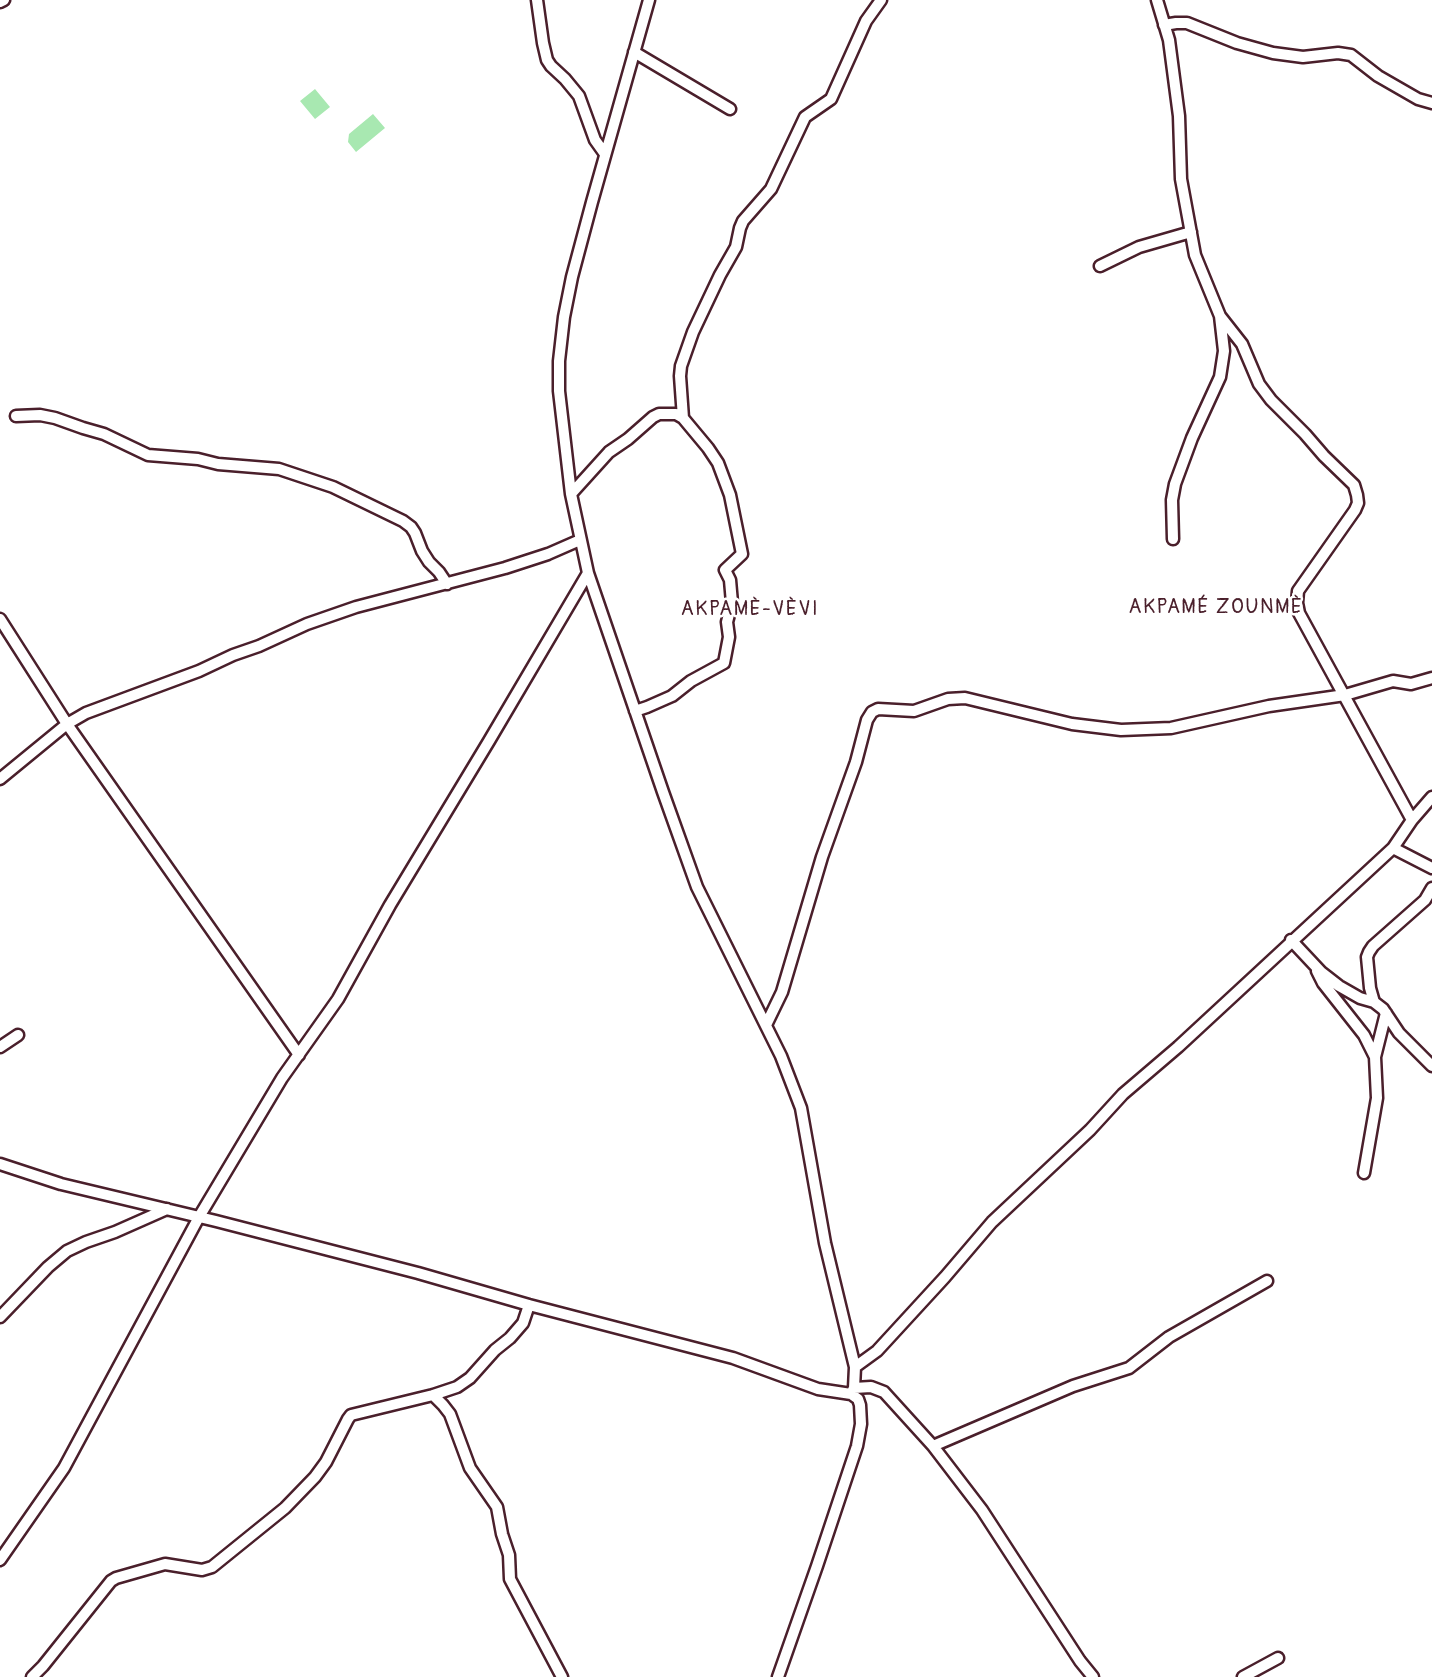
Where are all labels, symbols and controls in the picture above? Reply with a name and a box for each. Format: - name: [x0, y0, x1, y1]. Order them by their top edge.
- district label: AKPAMÉ ZOUNMÈ: [1129, 596, 1303, 620]
- district label: AKPAMÈ-VÈVI: [681, 598, 819, 622]

